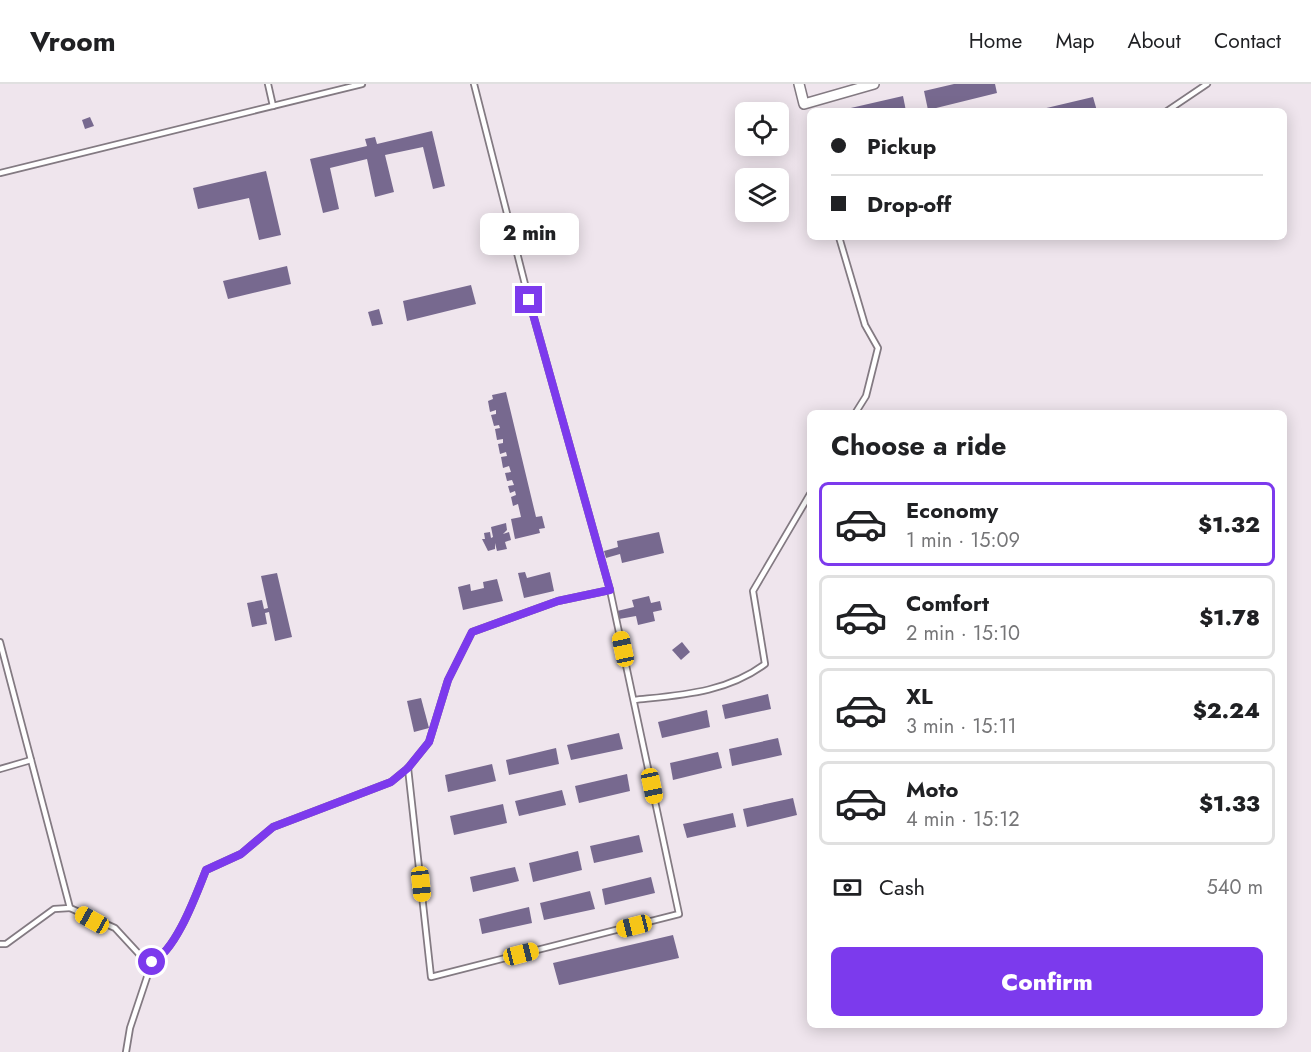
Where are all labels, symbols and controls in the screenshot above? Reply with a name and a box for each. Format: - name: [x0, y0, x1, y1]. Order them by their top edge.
- text: Vroom: [30, 21, 116, 62]
- text: Home: [969, 26, 1022, 56]
- text: Map: [1055, 26, 1095, 56]
- text: About: [1128, 26, 1181, 56]
- text: Contact: [1214, 26, 1281, 56]
- map controls: [735, 102, 789, 222]
- button: locate: [735, 102, 789, 156]
- text: Pickup: [867, 130, 936, 162]
- button: layers: [735, 168, 789, 222]
- text: Drop-off: [867, 188, 951, 220]
- callout: 2 min: [480, 213, 578, 255]
- text: 2 min: [503, 219, 556, 248]
- route end: [515, 286, 542, 313]
- text: Choose a ride: [831, 426, 1006, 465]
- text: Economy: [906, 494, 998, 526]
- icon: car: [834, 497, 888, 551]
- text: $1.32: [1198, 508, 1260, 540]
- text: 1 min · 15:09: [906, 526, 1020, 555]
- text: Comfort: [906, 587, 989, 619]
- icon: car: [834, 590, 888, 644]
- text: $1.78: [1199, 601, 1260, 633]
- text: 2 min · 15:10: [906, 619, 1020, 648]
- car: [610, 630, 636, 668]
- text: XL: [906, 680, 933, 712]
- icon: car: [834, 683, 888, 737]
- text: $2.24: [1193, 694, 1260, 726]
- text: 3 min · 15:11: [906, 712, 1017, 741]
- car: [639, 767, 665, 805]
- text: Moto: [906, 773, 959, 805]
- icon: car: [834, 776, 888, 830]
- text: $1.33: [1199, 787, 1260, 819]
- text: 4 min · 15:12: [906, 805, 1020, 834]
- car: [410, 865, 432, 903]
- icon: cash: [831, 871, 864, 904]
- text: Cash: [879, 871, 925, 903]
- text: 540 m: [1206, 873, 1263, 902]
- car: [72, 903, 112, 937]
- car: [614, 913, 654, 939]
- car: [501, 941, 541, 967]
- button: Confirm: [831, 947, 1263, 1016]
- route start: [138, 948, 165, 975]

